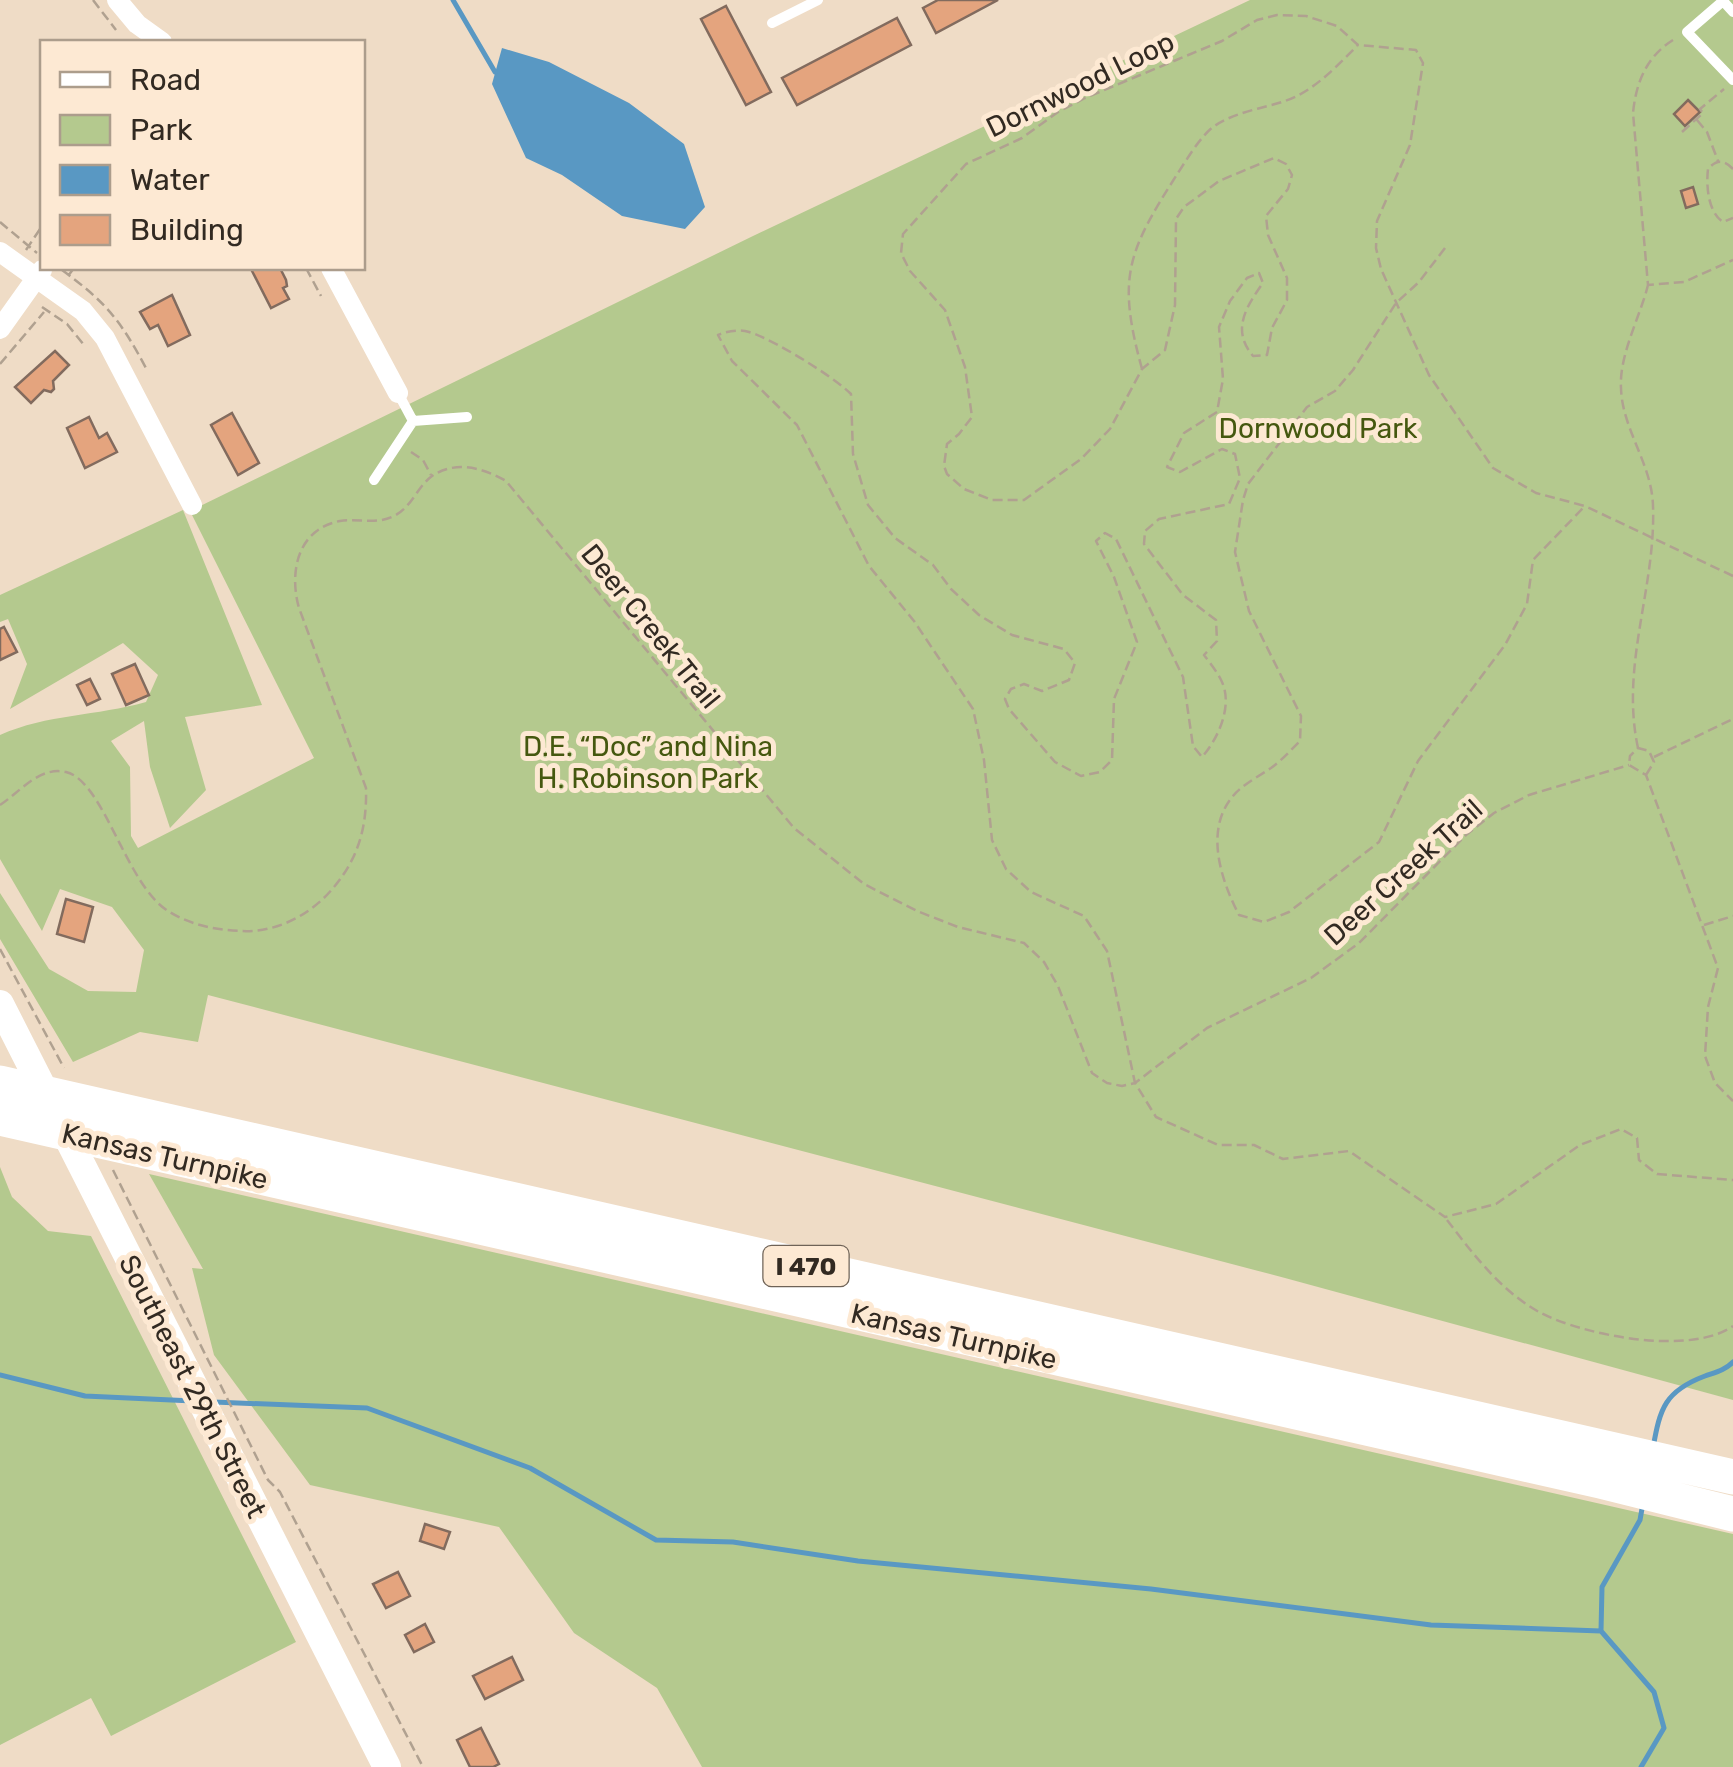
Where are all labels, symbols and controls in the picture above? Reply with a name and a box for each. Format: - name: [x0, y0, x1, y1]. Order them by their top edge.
- street label: Dornwood Loop: [981, 25, 1180, 144]
- legend: [40, 40, 365, 270]
- text: Road: [130, 62, 201, 98]
- text: Park: [130, 112, 193, 148]
- text: Water: [130, 162, 210, 198]
- text: Building: [130, 212, 244, 248]
- park label: Dornwood Park: [1219, 412, 1418, 445]
- street label: Deer Creek Trail: [574, 538, 727, 715]
- park label: D.E. “Doc” and Nina H. Robinson Park: [523, 730, 773, 795]
- street label: Deer Creek Trail: [1317, 793, 1489, 952]
- street label: Kansas Turnpike: [59, 1117, 271, 1196]
- road number: I 470: [764, 1246, 848, 1286]
- street label: Southeast 29th Street: [112, 1249, 273, 1523]
- street label: Kansas Turnpike: [848, 1297, 1060, 1376]

